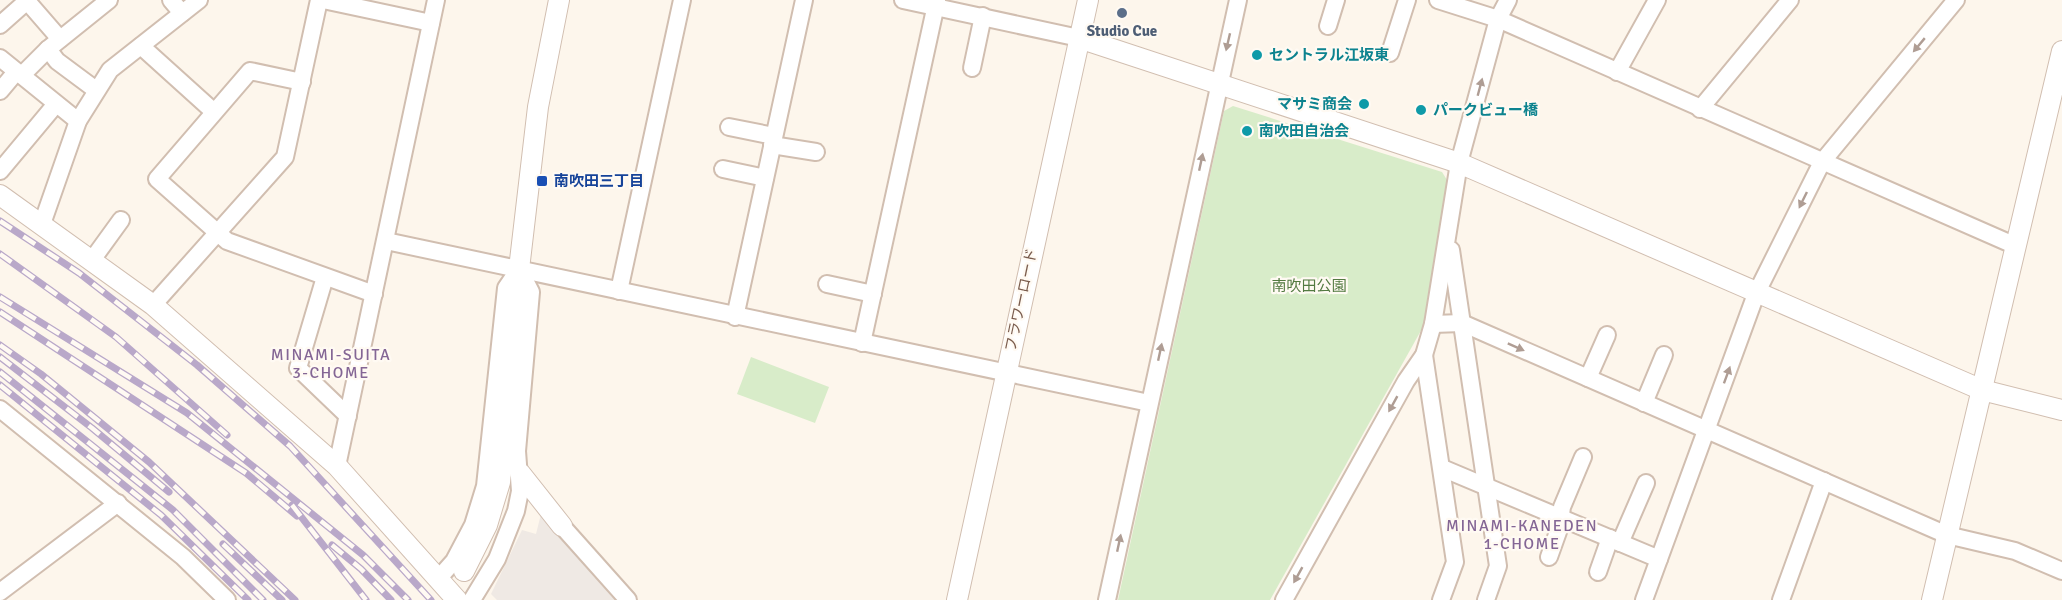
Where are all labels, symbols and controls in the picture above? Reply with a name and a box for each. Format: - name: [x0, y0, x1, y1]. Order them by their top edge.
- marker: Studio Cue: [1115, 6, 1129, 20]
- place label: Studio Cue: [1087, 22, 1157, 40]
- one-way arrow: [1222, 33, 1232, 51]
- one-way arrow: [1913, 37, 1926, 52]
- place label: セントラル江坂東: [1269, 46, 1389, 64]
- marker: セントラル江坂東: [1250, 48, 1264, 62]
- one-way arrow: [1476, 77, 1485, 95]
- place label: マサミ商会: [1277, 95, 1352, 113]
- marker: マサミ商会: [1357, 97, 1371, 111]
- place label: パークビュー橋: [1433, 101, 1539, 119]
- marker: パークビュー橋: [1414, 103, 1428, 117]
- place label: 南吹田自治会: [1259, 122, 1349, 140]
- marker: 南吹田自治会: [1240, 124, 1254, 138]
- one-way arrow: [1197, 152, 1206, 171]
- place label: 南吹田三丁目: [554, 172, 644, 190]
- marker: 南吹田三丁目: [535, 174, 549, 188]
- one-way arrow: [1798, 192, 1807, 209]
- street label: フラワーロード: [1001, 247, 1041, 353]
- park label: 南吹田公園: [1271, 277, 1347, 295]
- one-way arrow: [1156, 342, 1165, 361]
- one-way arrow: [1507, 342, 1524, 351]
- district label: MINAMI-SUITA 3-CHOME: [271, 345, 391, 383]
- one-way arrow: [1722, 366, 1732, 384]
- one-way arrow: [1388, 396, 1398, 413]
- district label: MINAMI-KANEDEN 1-CHOME: [1446, 516, 1598, 554]
- one-way arrow: [1115, 533, 1124, 552]
- one-way arrow: [1293, 567, 1303, 584]

